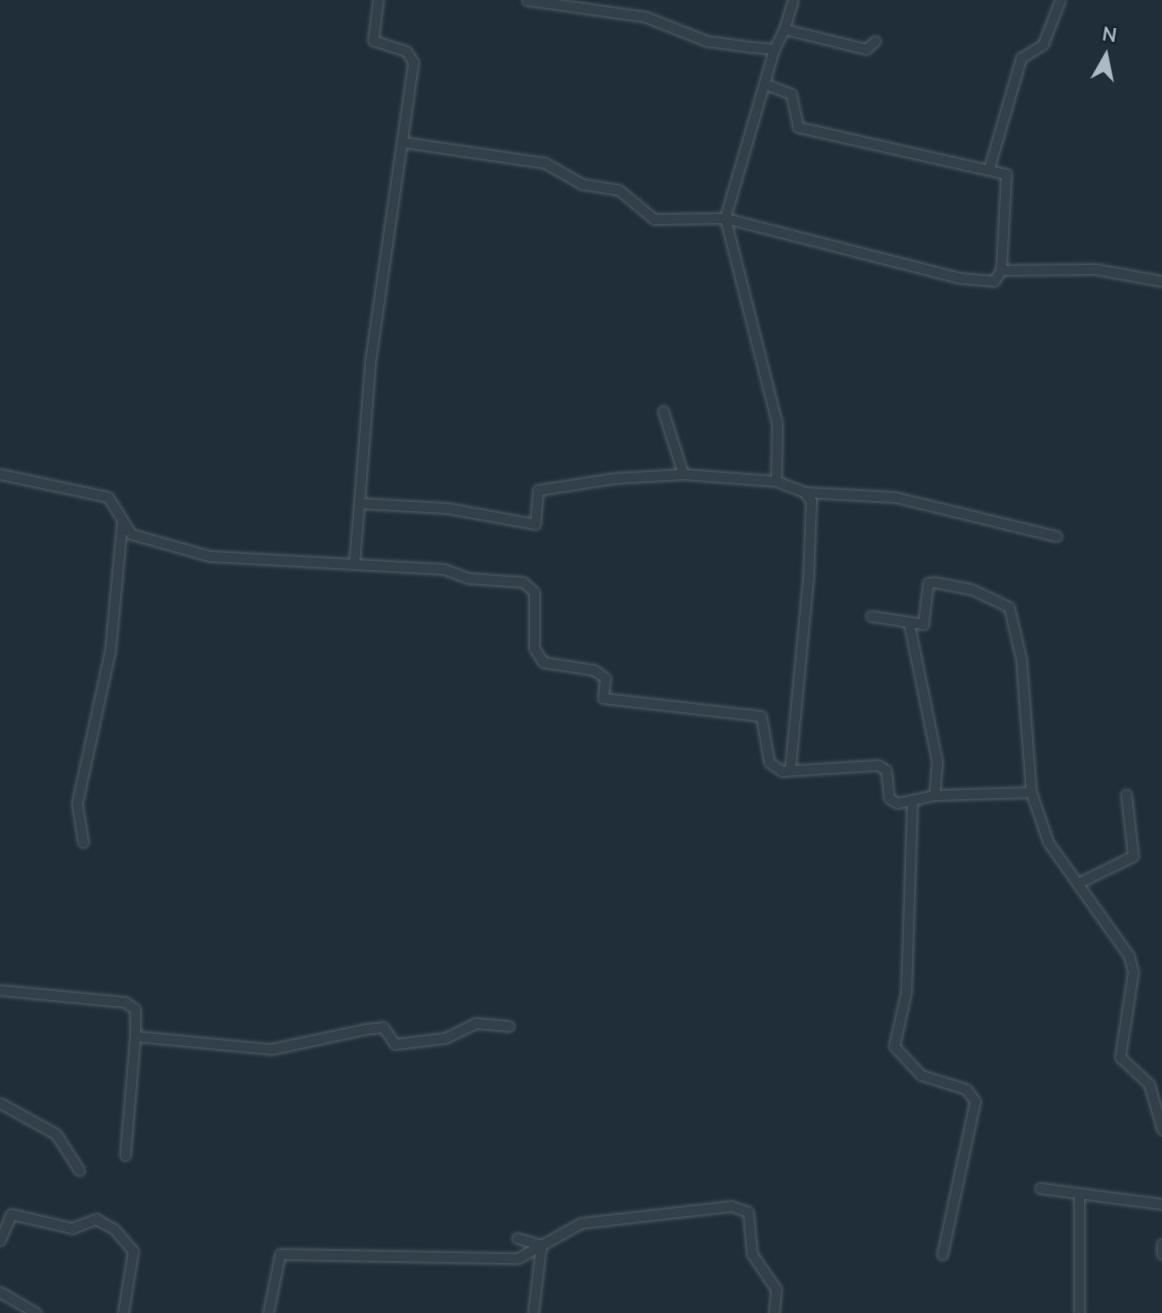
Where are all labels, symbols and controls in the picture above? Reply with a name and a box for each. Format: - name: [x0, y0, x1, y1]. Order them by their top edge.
- north arrow: [1071, 21, 1141, 91]
- text: N: [1100, 21, 1118, 49]

